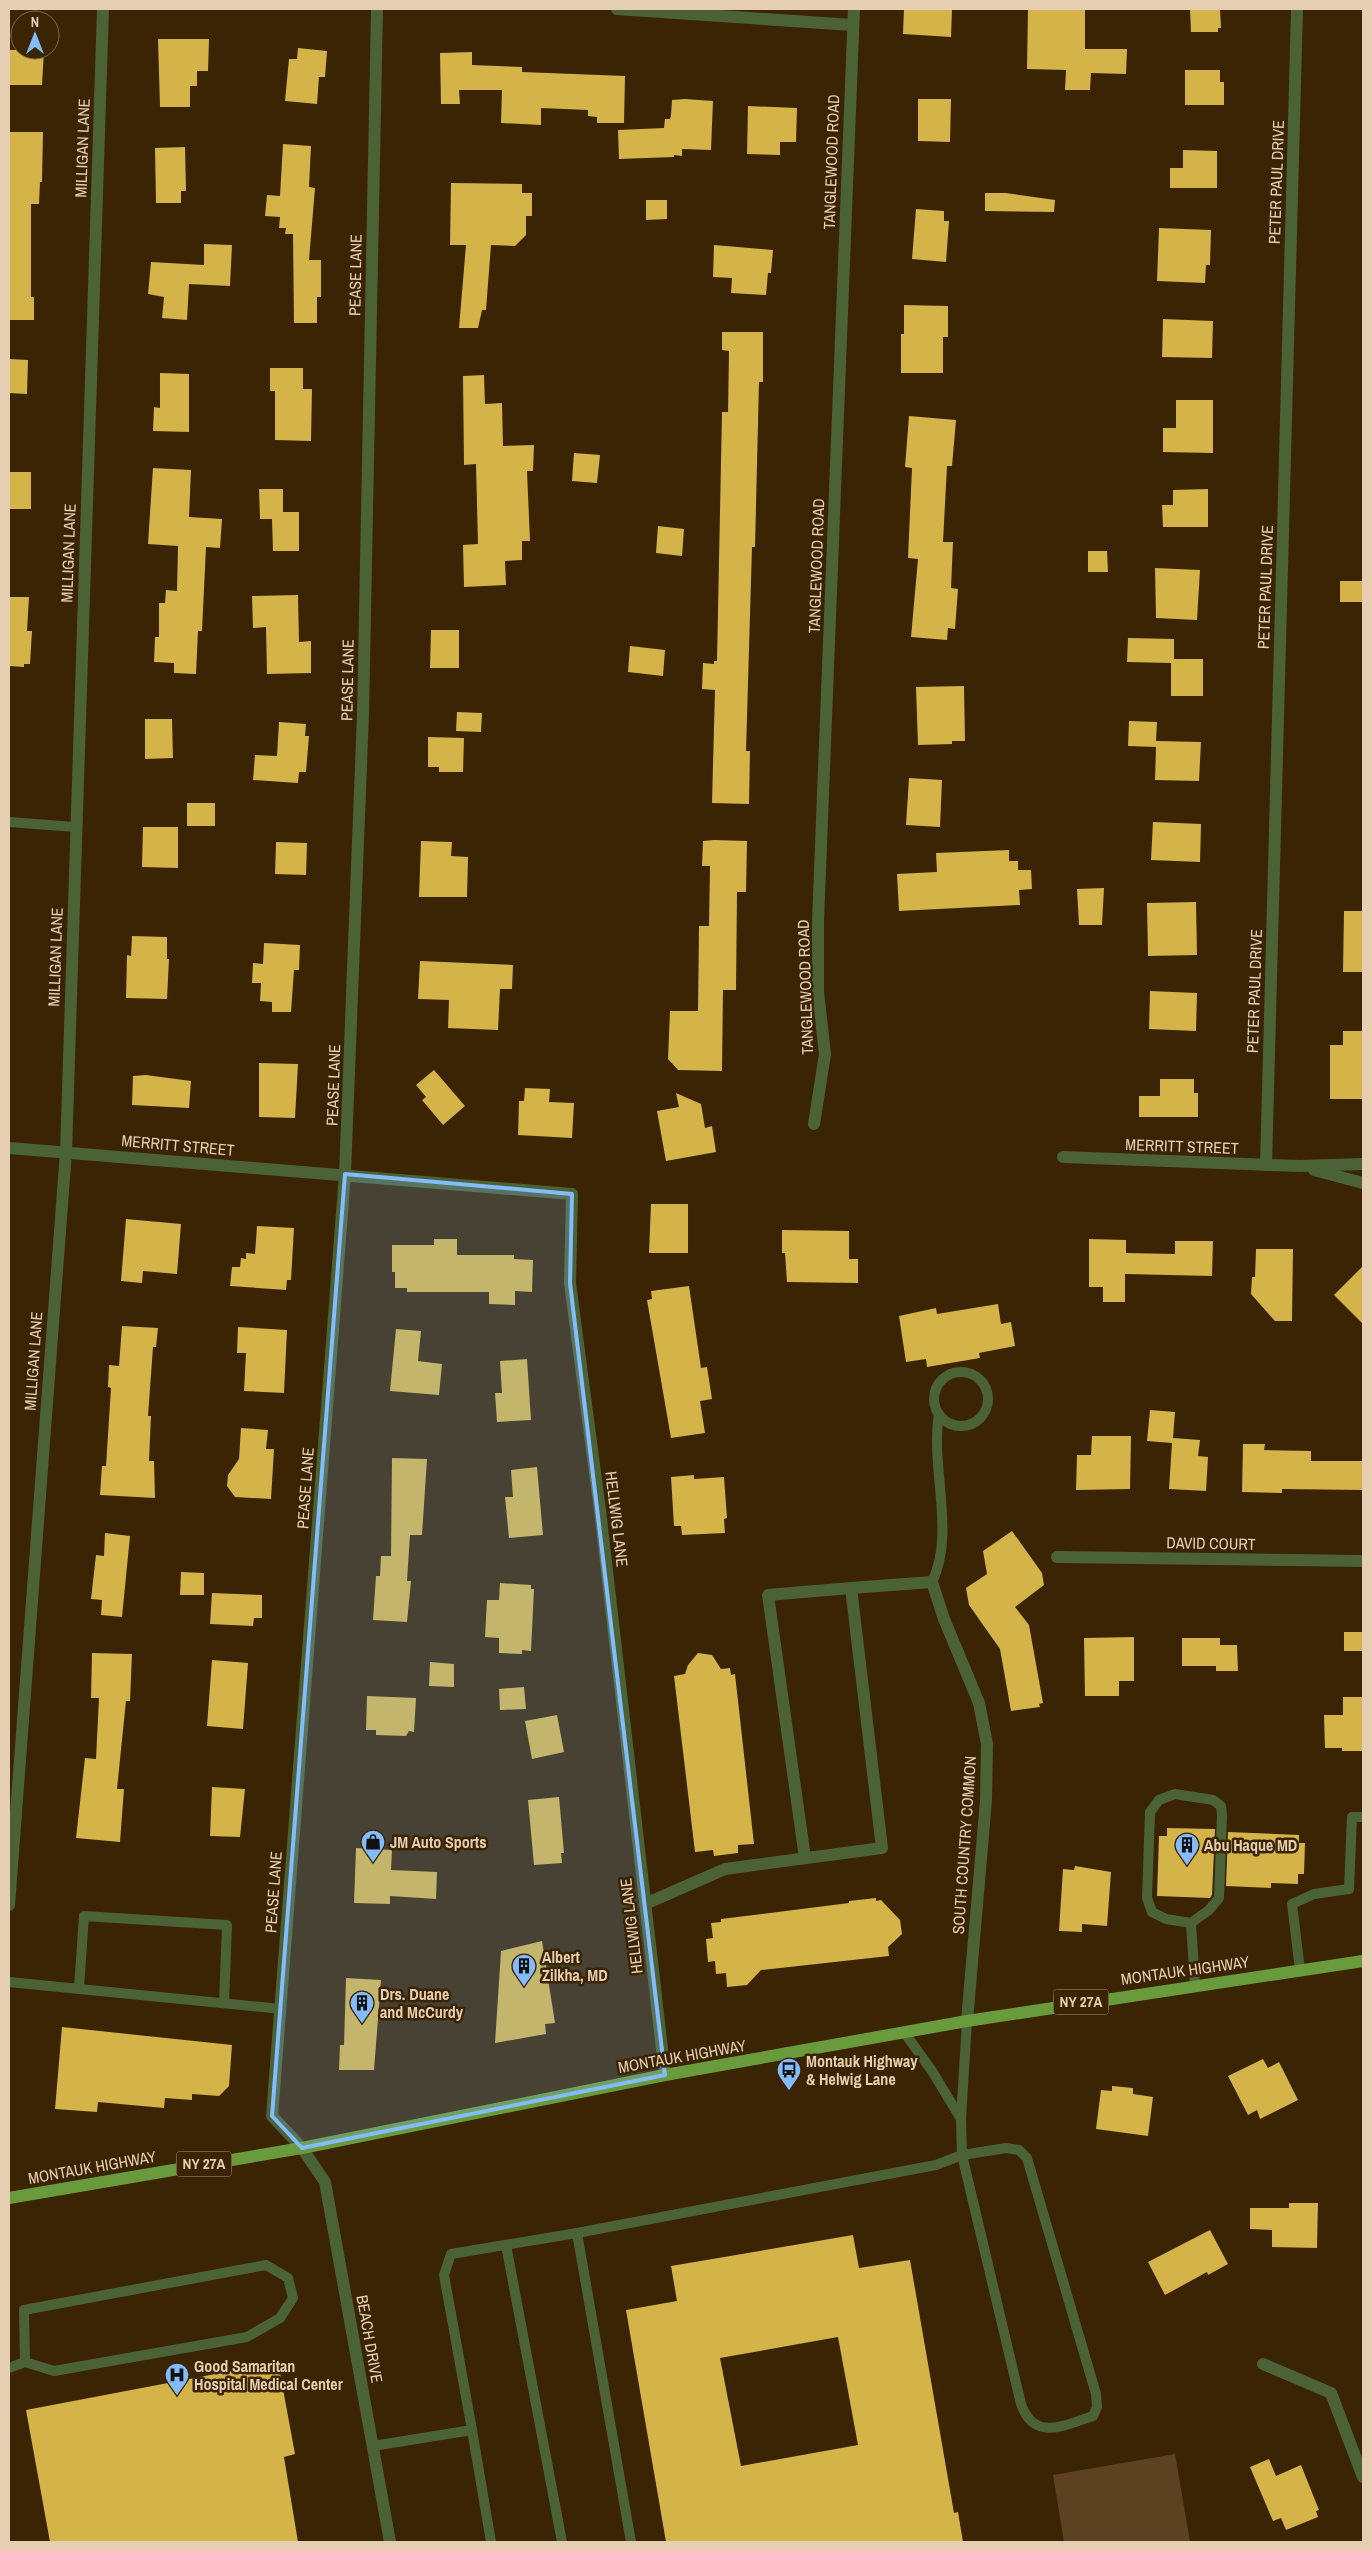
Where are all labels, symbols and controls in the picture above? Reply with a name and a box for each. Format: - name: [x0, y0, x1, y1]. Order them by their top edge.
- north arrow: [10, 10, 60, 60]
- text: N: [31, 13, 39, 31]
- street label: TANGLEWOOD ROAD: [818, 94, 844, 230]
- street label: MILLIGAN LANE: [69, 98, 95, 198]
- street label: PETER PAUL DRIVE: [1263, 120, 1289, 244]
- street label: PEASE LANE: [343, 234, 367, 316]
- street label: TANGLEWOOD ROAD: [803, 498, 829, 634]
- street label: MILLIGAN LANE: [55, 503, 81, 603]
- street label: PETER PAUL DRIVE: [1252, 525, 1278, 649]
- street label: PEASE LANE: [335, 639, 359, 721]
- street label: MILLIGAN LANE: [42, 907, 68, 1007]
- street label: TANGLEWOOD ROAD: [792, 919, 818, 1055]
- street label: PETER PAUL DRIVE: [1241, 929, 1267, 1053]
- street label: PEASE LANE: [321, 1044, 345, 1126]
- street label: MERRITT STREET: [121, 1129, 235, 1161]
- street label: MERRITT STREET: [1125, 1133, 1239, 1159]
- street label: MILLIGAN LANE: [19, 1311, 47, 1411]
- street label: PEASE LANE: [291, 1446, 319, 1530]
- street label: HELLWIG LANE: [600, 1470, 634, 1568]
- street label: DAVID COURT: [1166, 1531, 1256, 1555]
- street label: SOUTH COUNTRY COMMON: [947, 1755, 981, 1935]
- shop icon: JM Auto Sports: [360, 1829, 386, 1863]
- place label: JM Auto Sports: [390, 1831, 486, 1853]
- building icon: Abu Haque MD: [1174, 1832, 1200, 1866]
- place label: Abu Haque MD: [1204, 1834, 1297, 1856]
- street label: PEASE LANE: [259, 1850, 287, 1934]
- street label: HELLWIG LANE: [614, 1877, 648, 1975]
- place label: Albert Zilkha, MD: [542, 1946, 608, 1986]
- street label: MONTAUK HIGHWAY: [1119, 1950, 1251, 1990]
- building icon: Albert Zilkha, MD: [511, 1953, 537, 1987]
- place label: Drs. Duane and McCurdy: [380, 1983, 464, 2023]
- building icon: Drs. Duane and McCurdy: [349, 1990, 375, 2024]
- road number: NY 27A: [1054, 1990, 1108, 2014]
- street label: MONTAUK HIGHWAY: [616, 2034, 748, 2078]
- place label: Montauk Highway & Helwig Lane: [806, 2050, 918, 2090]
- bus stop icon: Montauk Highway & Helwig Lane: [776, 2057, 802, 2091]
- street label: MONTAUK HIGHWAY: [26, 2145, 158, 2189]
- road number: NY 27A: [176, 2152, 232, 2176]
- street label: BEACH DRIVE: [351, 2293, 389, 2385]
- place label: Good Samaritan Hospital Medical Center: [194, 2355, 344, 2395]
- hospital icon: Good Samaritan Hospital Medical Center: [164, 2362, 190, 2396]

